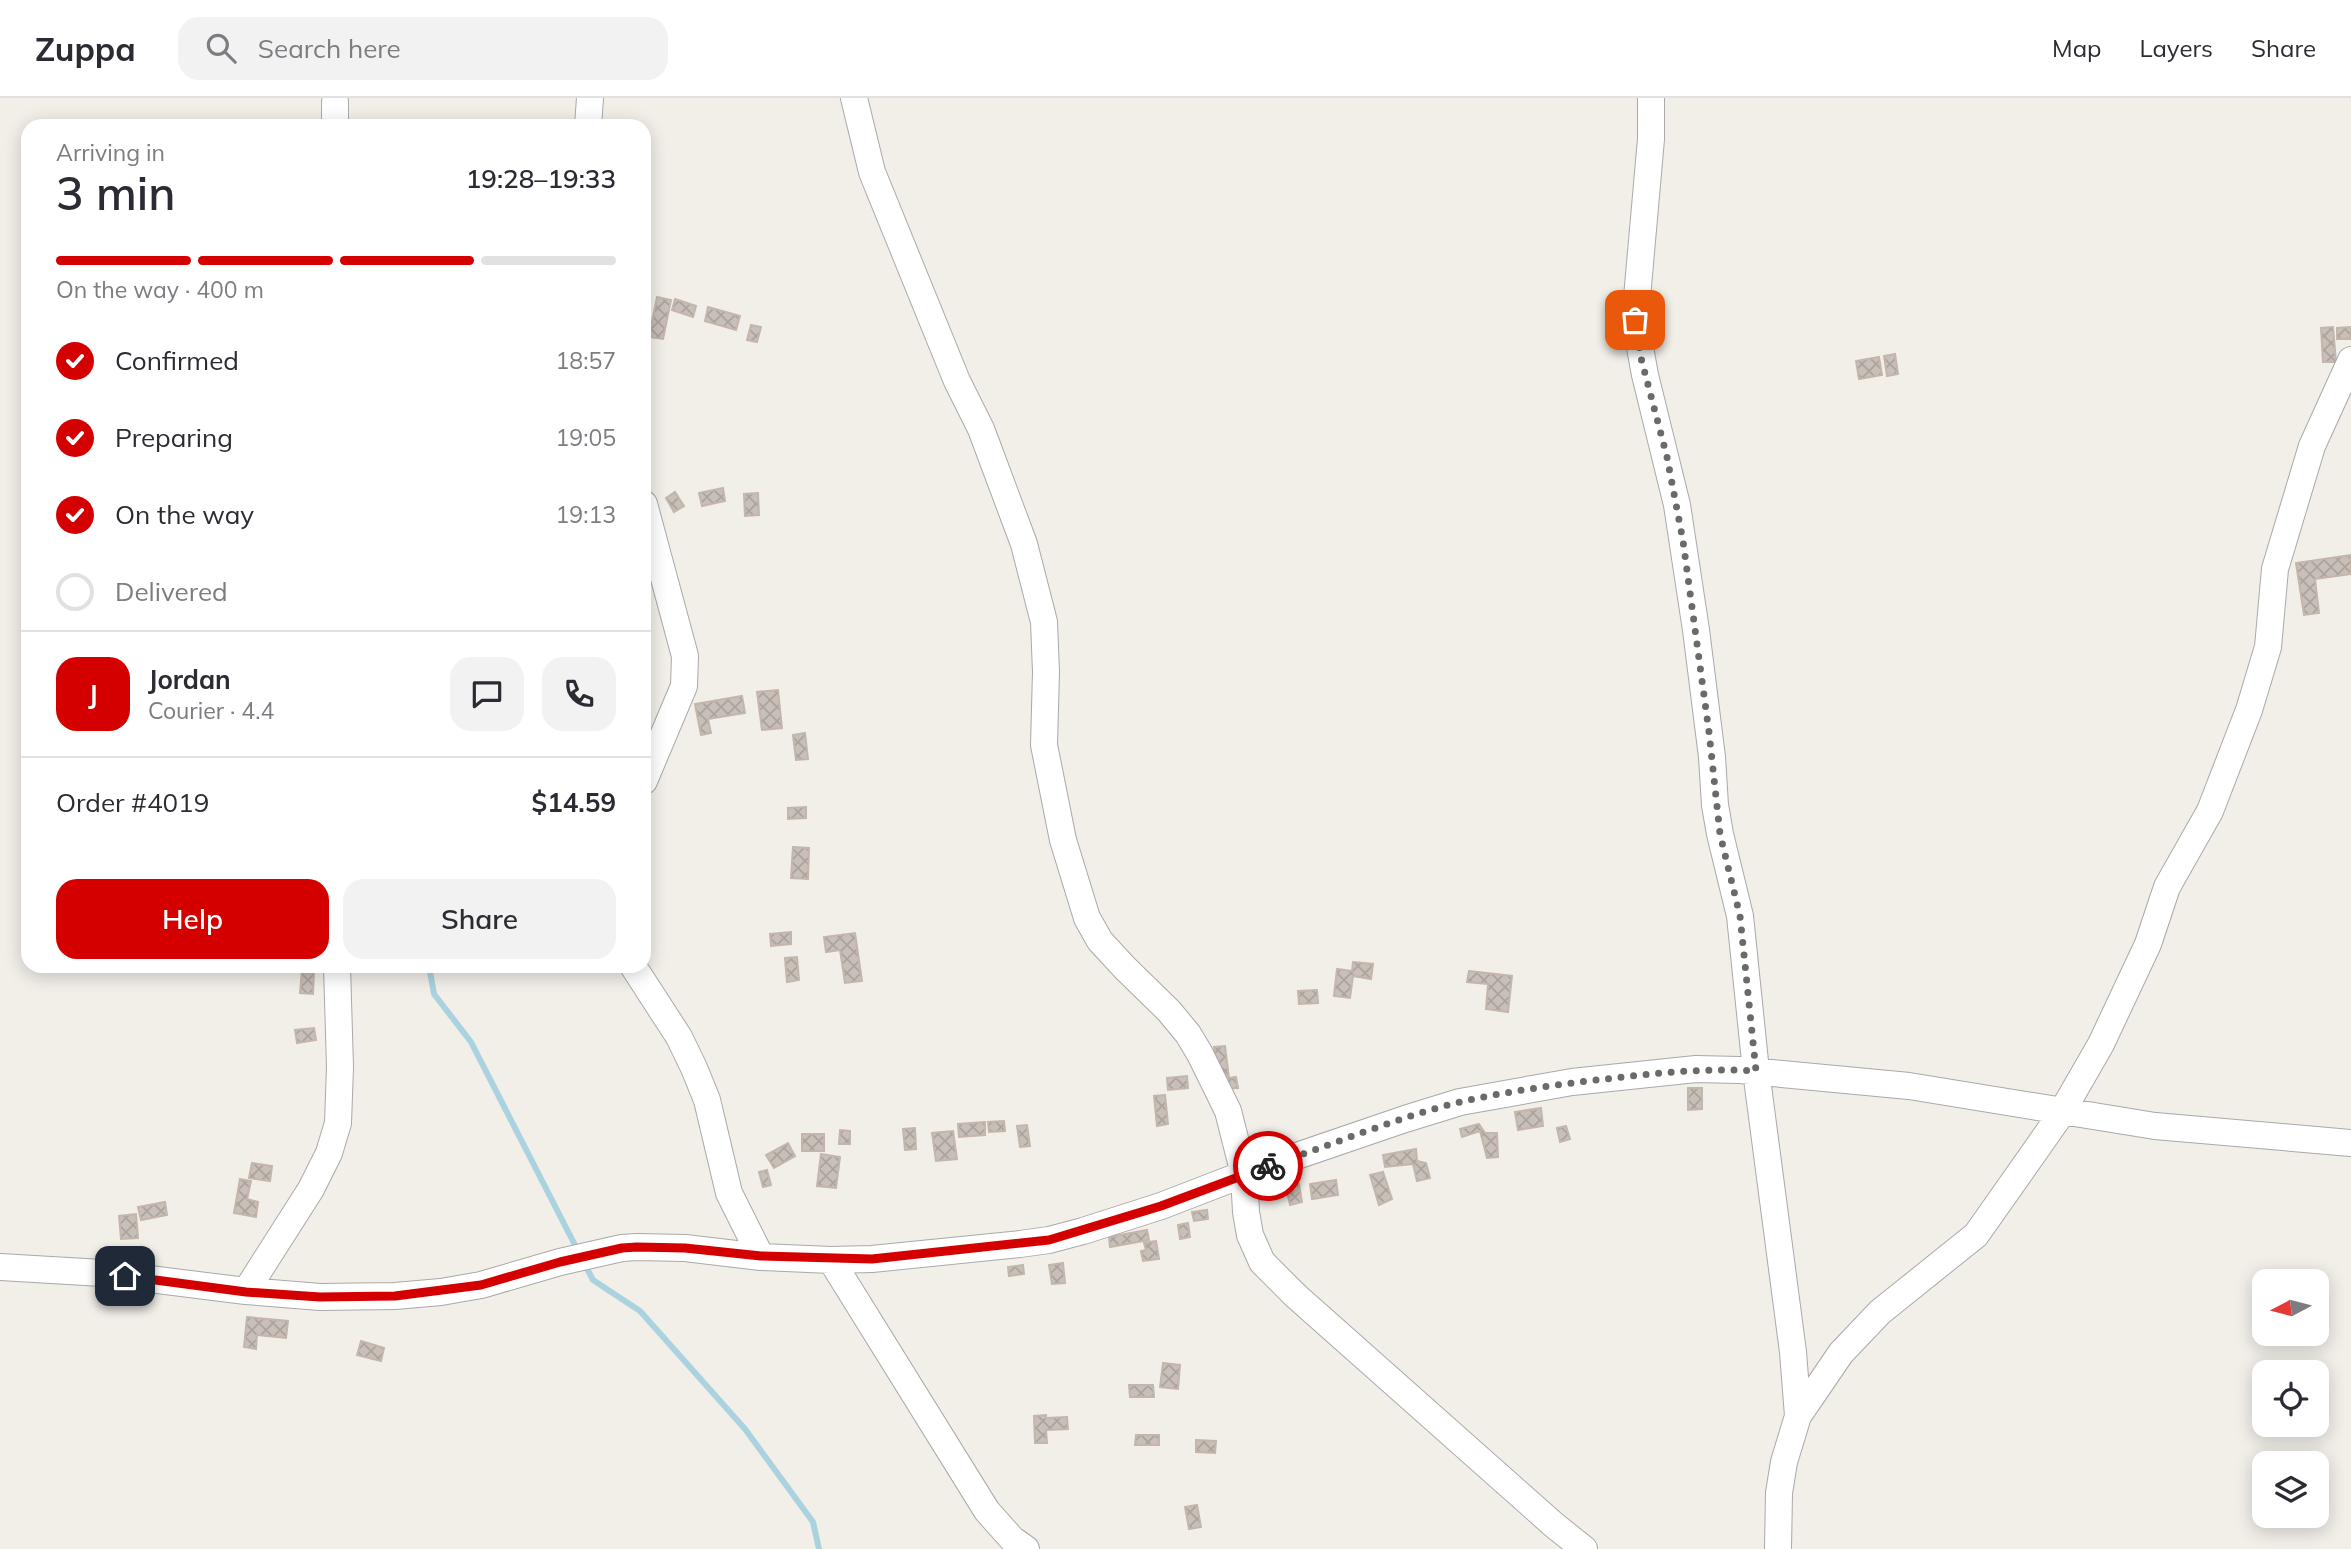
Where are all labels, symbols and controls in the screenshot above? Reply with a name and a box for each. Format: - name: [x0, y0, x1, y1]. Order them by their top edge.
- search box: [178, 17, 668, 80]
- text: Zuppa: [35, 28, 136, 69]
- icon: search: [202, 29, 240, 67]
- text: Search here: [258, 32, 401, 65]
- text: Map: [2052, 33, 2101, 63]
- text: Layers: [2139, 33, 2213, 63]
- text: Share: [2251, 33, 2316, 63]
- text: Arriving in: [56, 138, 165, 167]
- text: 19:28–19:33: [466, 162, 616, 195]
- text: 3 min: [56, 164, 175, 222]
- text: On the way · 400 m: [56, 275, 264, 304]
- pin: [1605, 290, 1665, 350]
- icon: bag: [1616, 301, 1654, 339]
- icon: check: [56, 342, 94, 380]
- text: Confirmed: [115, 344, 239, 377]
- text: 18:57: [556, 346, 616, 375]
- icon: check: [56, 419, 94, 457]
- text: Preparing: [115, 421, 233, 454]
- text: 19:05: [556, 423, 616, 452]
- icon: check: [56, 496, 94, 534]
- text: On the way: [115, 498, 254, 531]
- text: 19:13: [556, 500, 616, 529]
- text: Delivered: [115, 575, 228, 608]
- button: chat: [450, 657, 524, 731]
- button: phone: [542, 657, 616, 731]
- text: Jordan: [148, 663, 231, 696]
- text: J: [88, 678, 98, 711]
- text: Courier · 4.4: [148, 696, 274, 725]
- text: Order #4019: [56, 786, 209, 819]
- text: $14.59: [532, 786, 616, 819]
- button: Help: [56, 879, 329, 959]
- button: Share: [343, 879, 616, 959]
- courier: [1233, 1131, 1303, 1201]
- icon: bike: [1249, 1147, 1287, 1185]
- pin: [95, 1246, 155, 1306]
- icon: home: [106, 1257, 144, 1295]
- north arrow: [2252, 1269, 2329, 1346]
- map controls: [2252, 1269, 2329, 1528]
- button: locate: [2252, 1360, 2329, 1437]
- button: layers: [2252, 1451, 2329, 1528]

